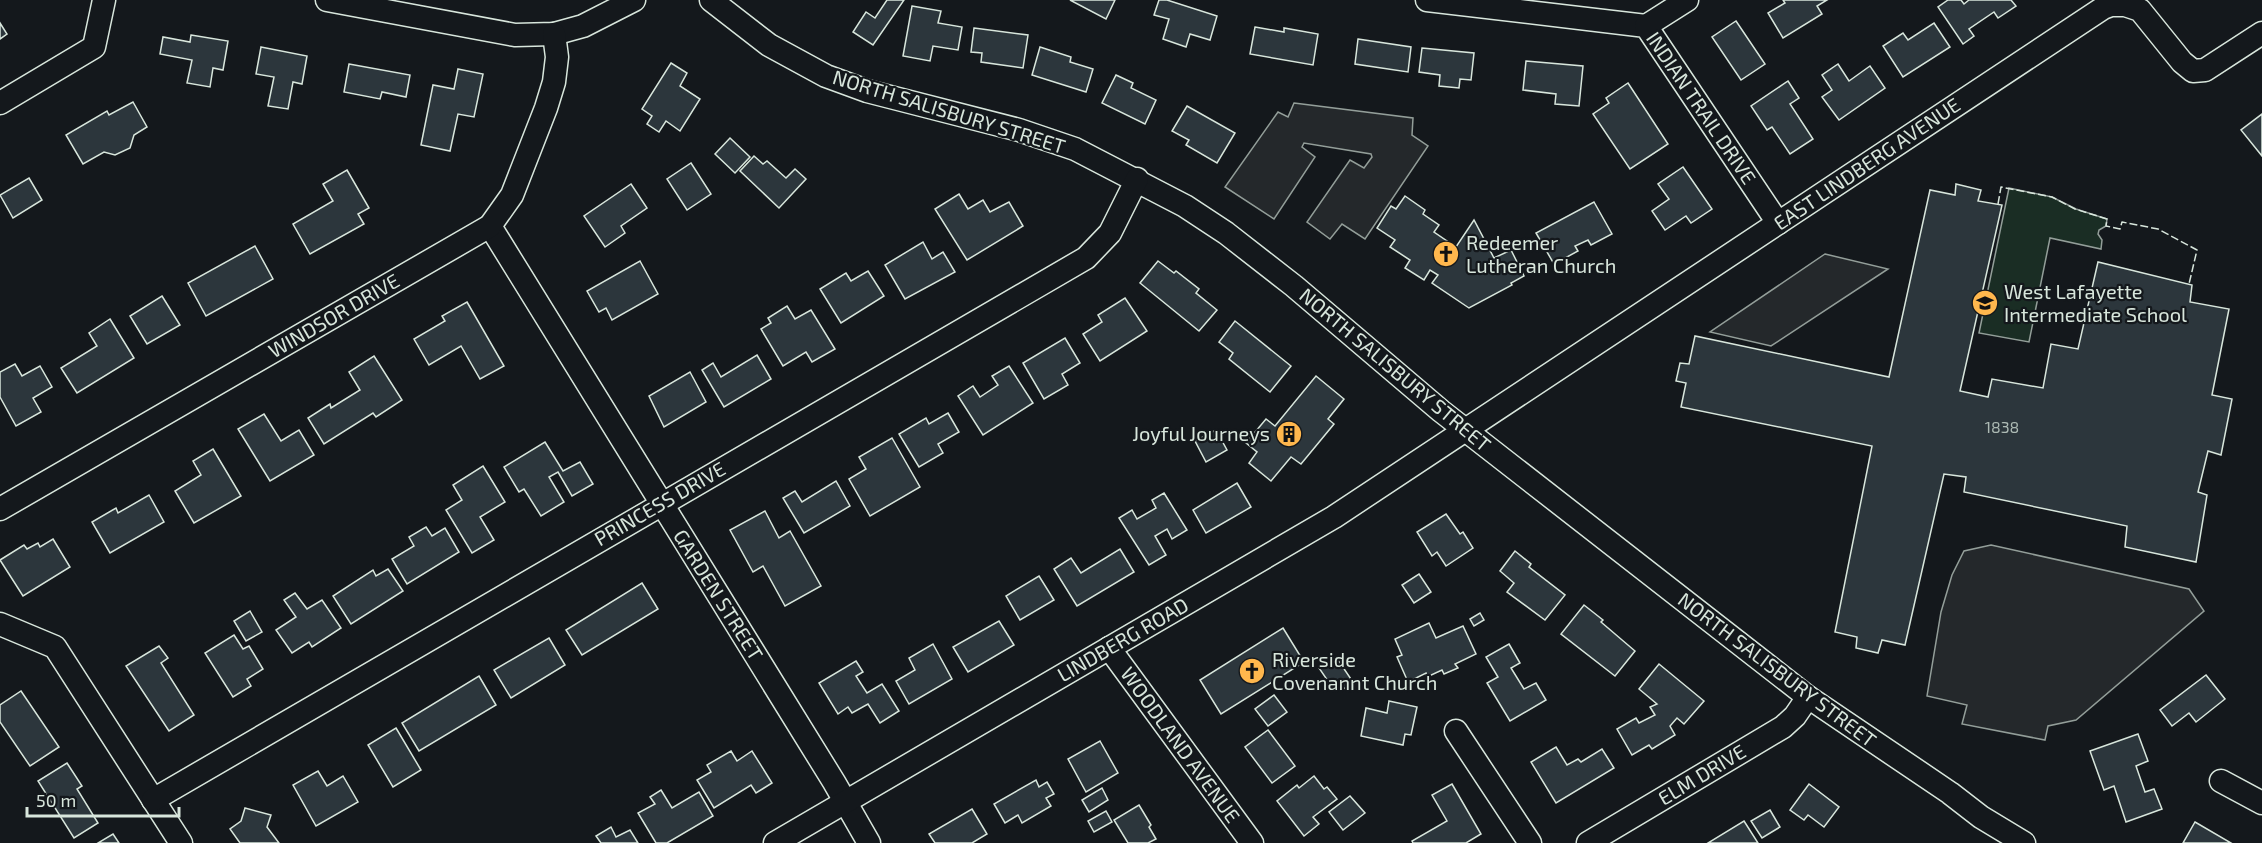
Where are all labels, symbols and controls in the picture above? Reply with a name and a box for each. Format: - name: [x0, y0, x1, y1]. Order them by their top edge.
- street label: INDIAN TRAIL DRIVE: [1642, 27, 1762, 188]
- street label: NORTH SALISBURY STREET: [830, 64, 1069, 158]
- street label: EAST LINDBERG AVENUE: [1769, 92, 1964, 235]
- place label: Redeemer Lutheran Church: [1466, 230, 1616, 277]
- church icon: Redeemer Lutheran Church: [1431, 239, 1461, 269]
- street label: WINDSOR DRIVE: [264, 268, 403, 362]
- place label: West Lafayette Intermediate School: [2004, 279, 2187, 326]
- street label: NORTH SALISBURY STREET: [1295, 282, 1496, 456]
- school or university icon: West Lafayette Intermediate School: [1970, 288, 2000, 318]
- house number: 1838: [1985, 417, 2019, 436]
- building icon: Joyful Journeys: [1274, 419, 1304, 449]
- place label: Joyful Journeys: [1132, 421, 1270, 445]
- street label: PRINCESS DRIVE: [590, 456, 729, 550]
- street label: GARDEN STREET: [669, 525, 769, 665]
- street label: NORTH SALISBURY STREET: [1674, 587, 1882, 752]
- street label: LINDBERG ROAD: [1053, 592, 1192, 686]
- place label: Riverside Covenannt Church: [1272, 647, 1437, 694]
- church icon: Riverside Covenannt Church: [1237, 656, 1267, 686]
- street label: WOODLAND AVENUE: [1116, 662, 1245, 827]
- street label: ELM DRIVE: [1653, 739, 1750, 810]
- scale bar: [27, 780, 178, 818]
- text: 50 m: [36, 789, 76, 811]

